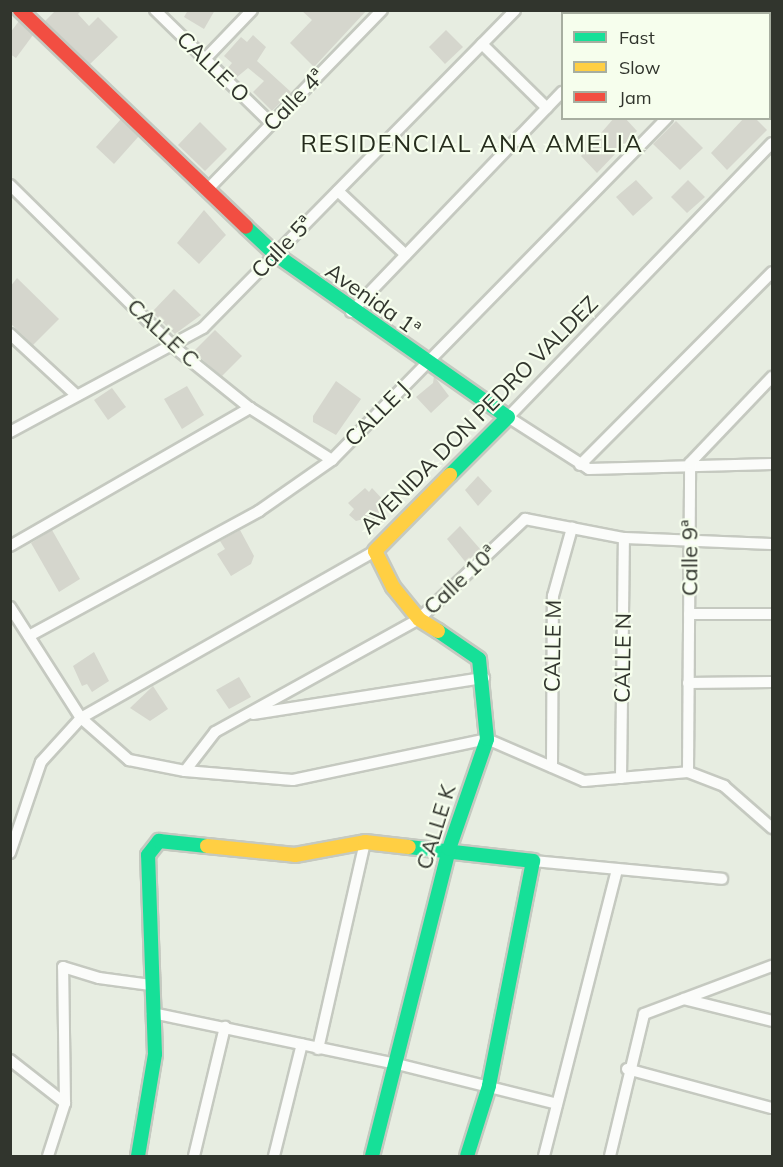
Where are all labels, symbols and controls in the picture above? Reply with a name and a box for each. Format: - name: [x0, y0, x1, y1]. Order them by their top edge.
- legend: [561, 12, 771, 120]
- street label: CALLE O: [171, 26, 255, 108]
- text: Fast: [619, 26, 655, 49]
- text: Slow: [619, 56, 660, 79]
- street label: Calle 4ª: [258, 63, 330, 137]
- text: Jam: [619, 86, 652, 109]
- district label: RESIDENCIAL ANA AMELIA: [301, 130, 643, 158]
- street label: Calle 5ª: [246, 210, 318, 284]
- street label: Avenida 1ª: [320, 258, 426, 342]
- street label: AVENIDA DON PEDRO VALDEZ: [355, 291, 603, 539]
- street label: CALLE C: [122, 293, 204, 373]
- street label: CALLE J: [339, 376, 415, 452]
- street label: Calle 9ª: [677, 520, 703, 596]
- street label: Calle 10ª: [418, 540, 502, 620]
- street label: CALLE M: [539, 600, 567, 692]
- street label: CALLE N: [609, 613, 637, 703]
- street label: CALLE K: [411, 781, 461, 873]

